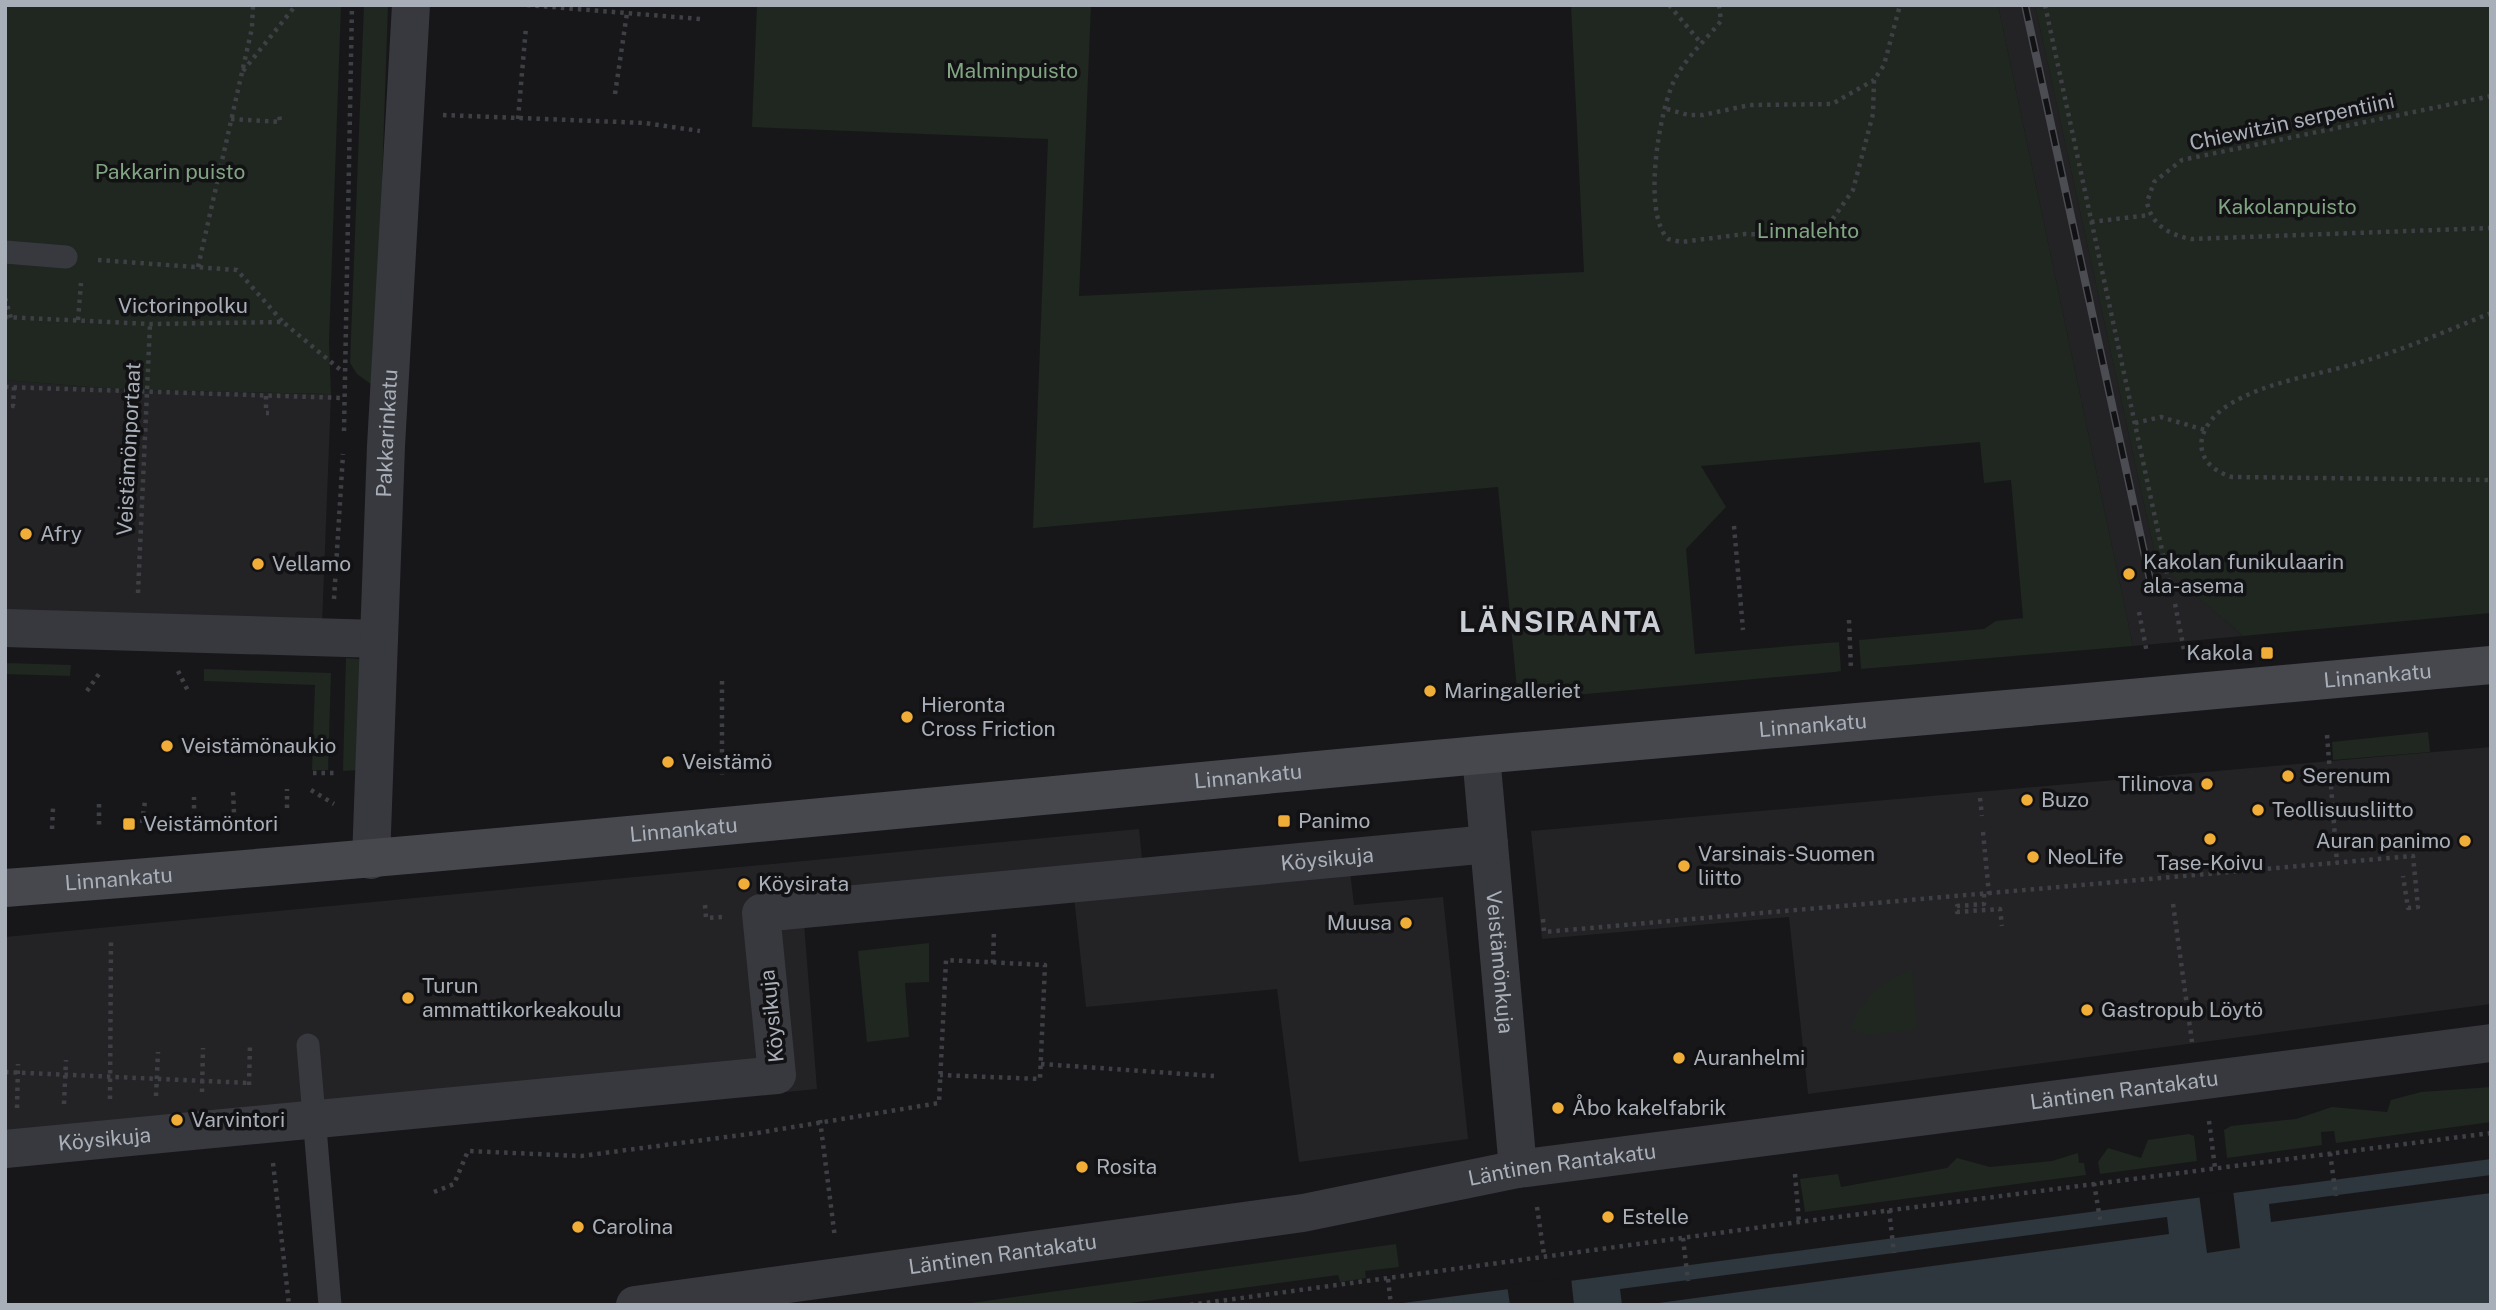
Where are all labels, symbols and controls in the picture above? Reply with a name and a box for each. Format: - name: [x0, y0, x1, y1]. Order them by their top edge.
- park label: Malminpuisto: [946, 58, 1078, 83]
- street label: Chiewitzin serpentiini: [2187, 88, 2397, 155]
- park label: Pakkarin puisto: [95, 159, 245, 184]
- park label: Kakolanpuisto: [2217, 194, 2357, 219]
- park label: Linnalehto: [1757, 218, 1859, 243]
- street label: Victorinpolku: [118, 293, 248, 318]
- street label: Veistämönportaat: [111, 362, 146, 536]
- street label: Pakkarinkatu: [371, 368, 402, 498]
- place label: Afry: [40, 521, 82, 546]
- marker: Afry: [18, 526, 34, 542]
- place label: Kakolan funikulaarin ala-asema: [2143, 549, 2344, 598]
- place label: Vellamo: [272, 551, 351, 576]
- marker: Vellamo: [250, 556, 266, 572]
- marker: Kakolan funikulaarin ala-asema: [2121, 566, 2137, 582]
- district label: LÄNSIRANTA: [1459, 605, 1663, 638]
- place label: Kakola: [2186, 640, 2253, 665]
- marker: Kakola: [2259, 645, 2275, 661]
- street label: Linnankatu: [2322, 658, 2433, 693]
- place label: Maringalleriet: [1444, 678, 1581, 703]
- marker: Maringalleriet: [1422, 683, 1438, 699]
- place label: Hieronta Cross Friction: [921, 692, 1056, 741]
- street label: Linnankatu: [1758, 708, 1868, 742]
- marker: Hieronta Cross Friction: [899, 709, 915, 725]
- place label: Veistämönaukio: [181, 733, 336, 758]
- marker: Veistämönaukio: [159, 738, 175, 754]
- place label: Veistämö: [682, 749, 772, 774]
- marker: Veistämö: [660, 754, 676, 770]
- street label: Linnankatu: [1193, 759, 1303, 794]
- place label: Serenum: [2302, 763, 2391, 788]
- marker: Serenum: [2280, 768, 2296, 784]
- place label: Tilinova: [2118, 771, 2193, 796]
- marker: Tilinova: [2199, 776, 2215, 792]
- place label: Buzo: [2041, 787, 2089, 812]
- marker: Buzo: [2019, 792, 2035, 808]
- place label: Teollisuusliitto: [2272, 797, 2414, 822]
- marker: Teollisuusliitto: [2250, 802, 2266, 818]
- place label: Panimo: [1298, 808, 1370, 833]
- place label: Veistämöntori: [143, 811, 278, 836]
- street label: Linnankatu: [628, 812, 739, 847]
- marker: Panimo: [1276, 813, 1292, 829]
- marker: Veistämöntori: [121, 816, 137, 832]
- place label: Auran panimo: [2316, 828, 2451, 853]
- marker: Tase-Koivu: [2202, 831, 2218, 847]
- marker: Auran panimo: [2457, 833, 2473, 849]
- place label: Varsinais-Suomen liitto: [1698, 841, 1875, 890]
- street label: Köysikuja: [1279, 842, 1375, 876]
- place label: NeoLife: [2047, 844, 2124, 869]
- marker: NeoLife: [2025, 849, 2041, 865]
- place label: Tase-Koivu: [2157, 850, 2263, 875]
- marker: Varsinais-Suomen liitto: [1676, 858, 1692, 874]
- street label: Linnankatu: [64, 862, 174, 895]
- place label: Köysirata: [758, 871, 849, 896]
- marker: Köysirata: [736, 876, 752, 892]
- street label: Veistämönkuja: [1481, 890, 1519, 1035]
- place label: Muusa: [1327, 910, 1392, 935]
- marker: Muusa: [1398, 915, 1414, 931]
- street label: Köysikuja: [754, 968, 789, 1064]
- place label: Turun ammattikorkeakoulu: [422, 973, 621, 1022]
- marker: Turun ammattikorkeakoulu: [400, 990, 416, 1006]
- place label: Gastropub Löytö: [2101, 997, 2263, 1022]
- marker: Gastropub Löytö: [2079, 1002, 2095, 1018]
- place label: Auranhelmi: [1693, 1045, 1805, 1070]
- marker: Auranhelmi: [1671, 1050, 1687, 1066]
- street label: Läntinen Rantakatu: [2028, 1065, 2220, 1115]
- place label: Åbo kakelfabrik: [1572, 1094, 1727, 1120]
- marker: Åbo kakelfabrik: [1550, 1100, 1566, 1116]
- place label: Varvintori: [191, 1107, 285, 1132]
- marker: Varvintori: [169, 1112, 185, 1128]
- street label: Köysikuja: [57, 1122, 152, 1156]
- street label: Läntinen Rantakatu: [1466, 1138, 1658, 1191]
- place label: Rosita: [1096, 1154, 1157, 1179]
- marker: Rosita: [1074, 1159, 1090, 1175]
- place label: Estelle: [1622, 1204, 1689, 1229]
- marker: Estelle: [1600, 1209, 1616, 1225]
- place label: Carolina: [592, 1214, 673, 1239]
- marker: Carolina: [570, 1219, 586, 1235]
- street label: Läntinen Rantakatu: [907, 1229, 1098, 1279]

